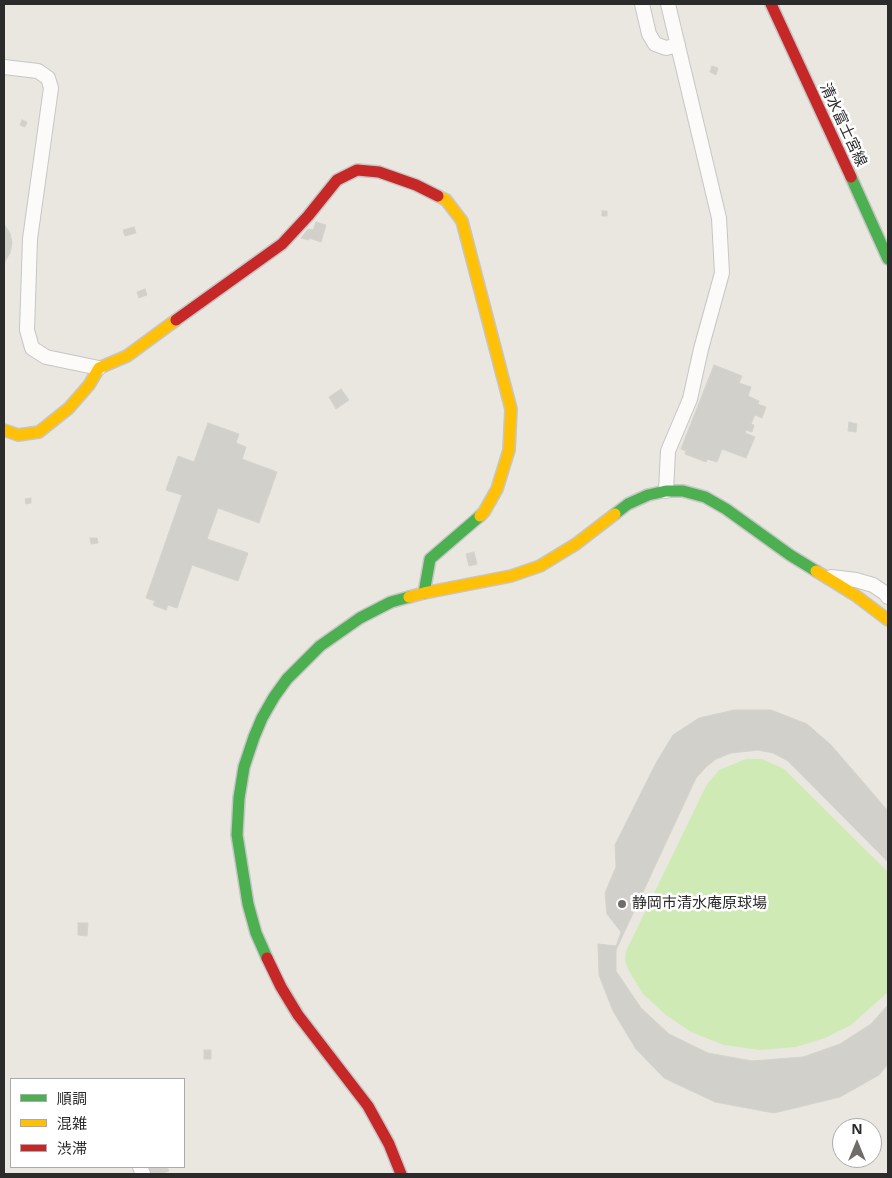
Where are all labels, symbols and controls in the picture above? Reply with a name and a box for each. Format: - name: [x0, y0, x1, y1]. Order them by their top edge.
- street label: 清水富士宮線: [816, 80, 870, 170]
- place label: 静岡市清水庵原球場: [632, 895, 767, 913]
- marker: 静岡市清水庵原球場: [616, 898, 628, 910]
- legend: [10, 1078, 185, 1168]
- text: 順調: [57, 1088, 87, 1108]
- text: 混雑: [57, 1113, 87, 1133]
- north arrow: [832, 1118, 882, 1168]
- text: N: [851, 1119, 863, 1138]
- text: 渋滞: [57, 1138, 87, 1158]

